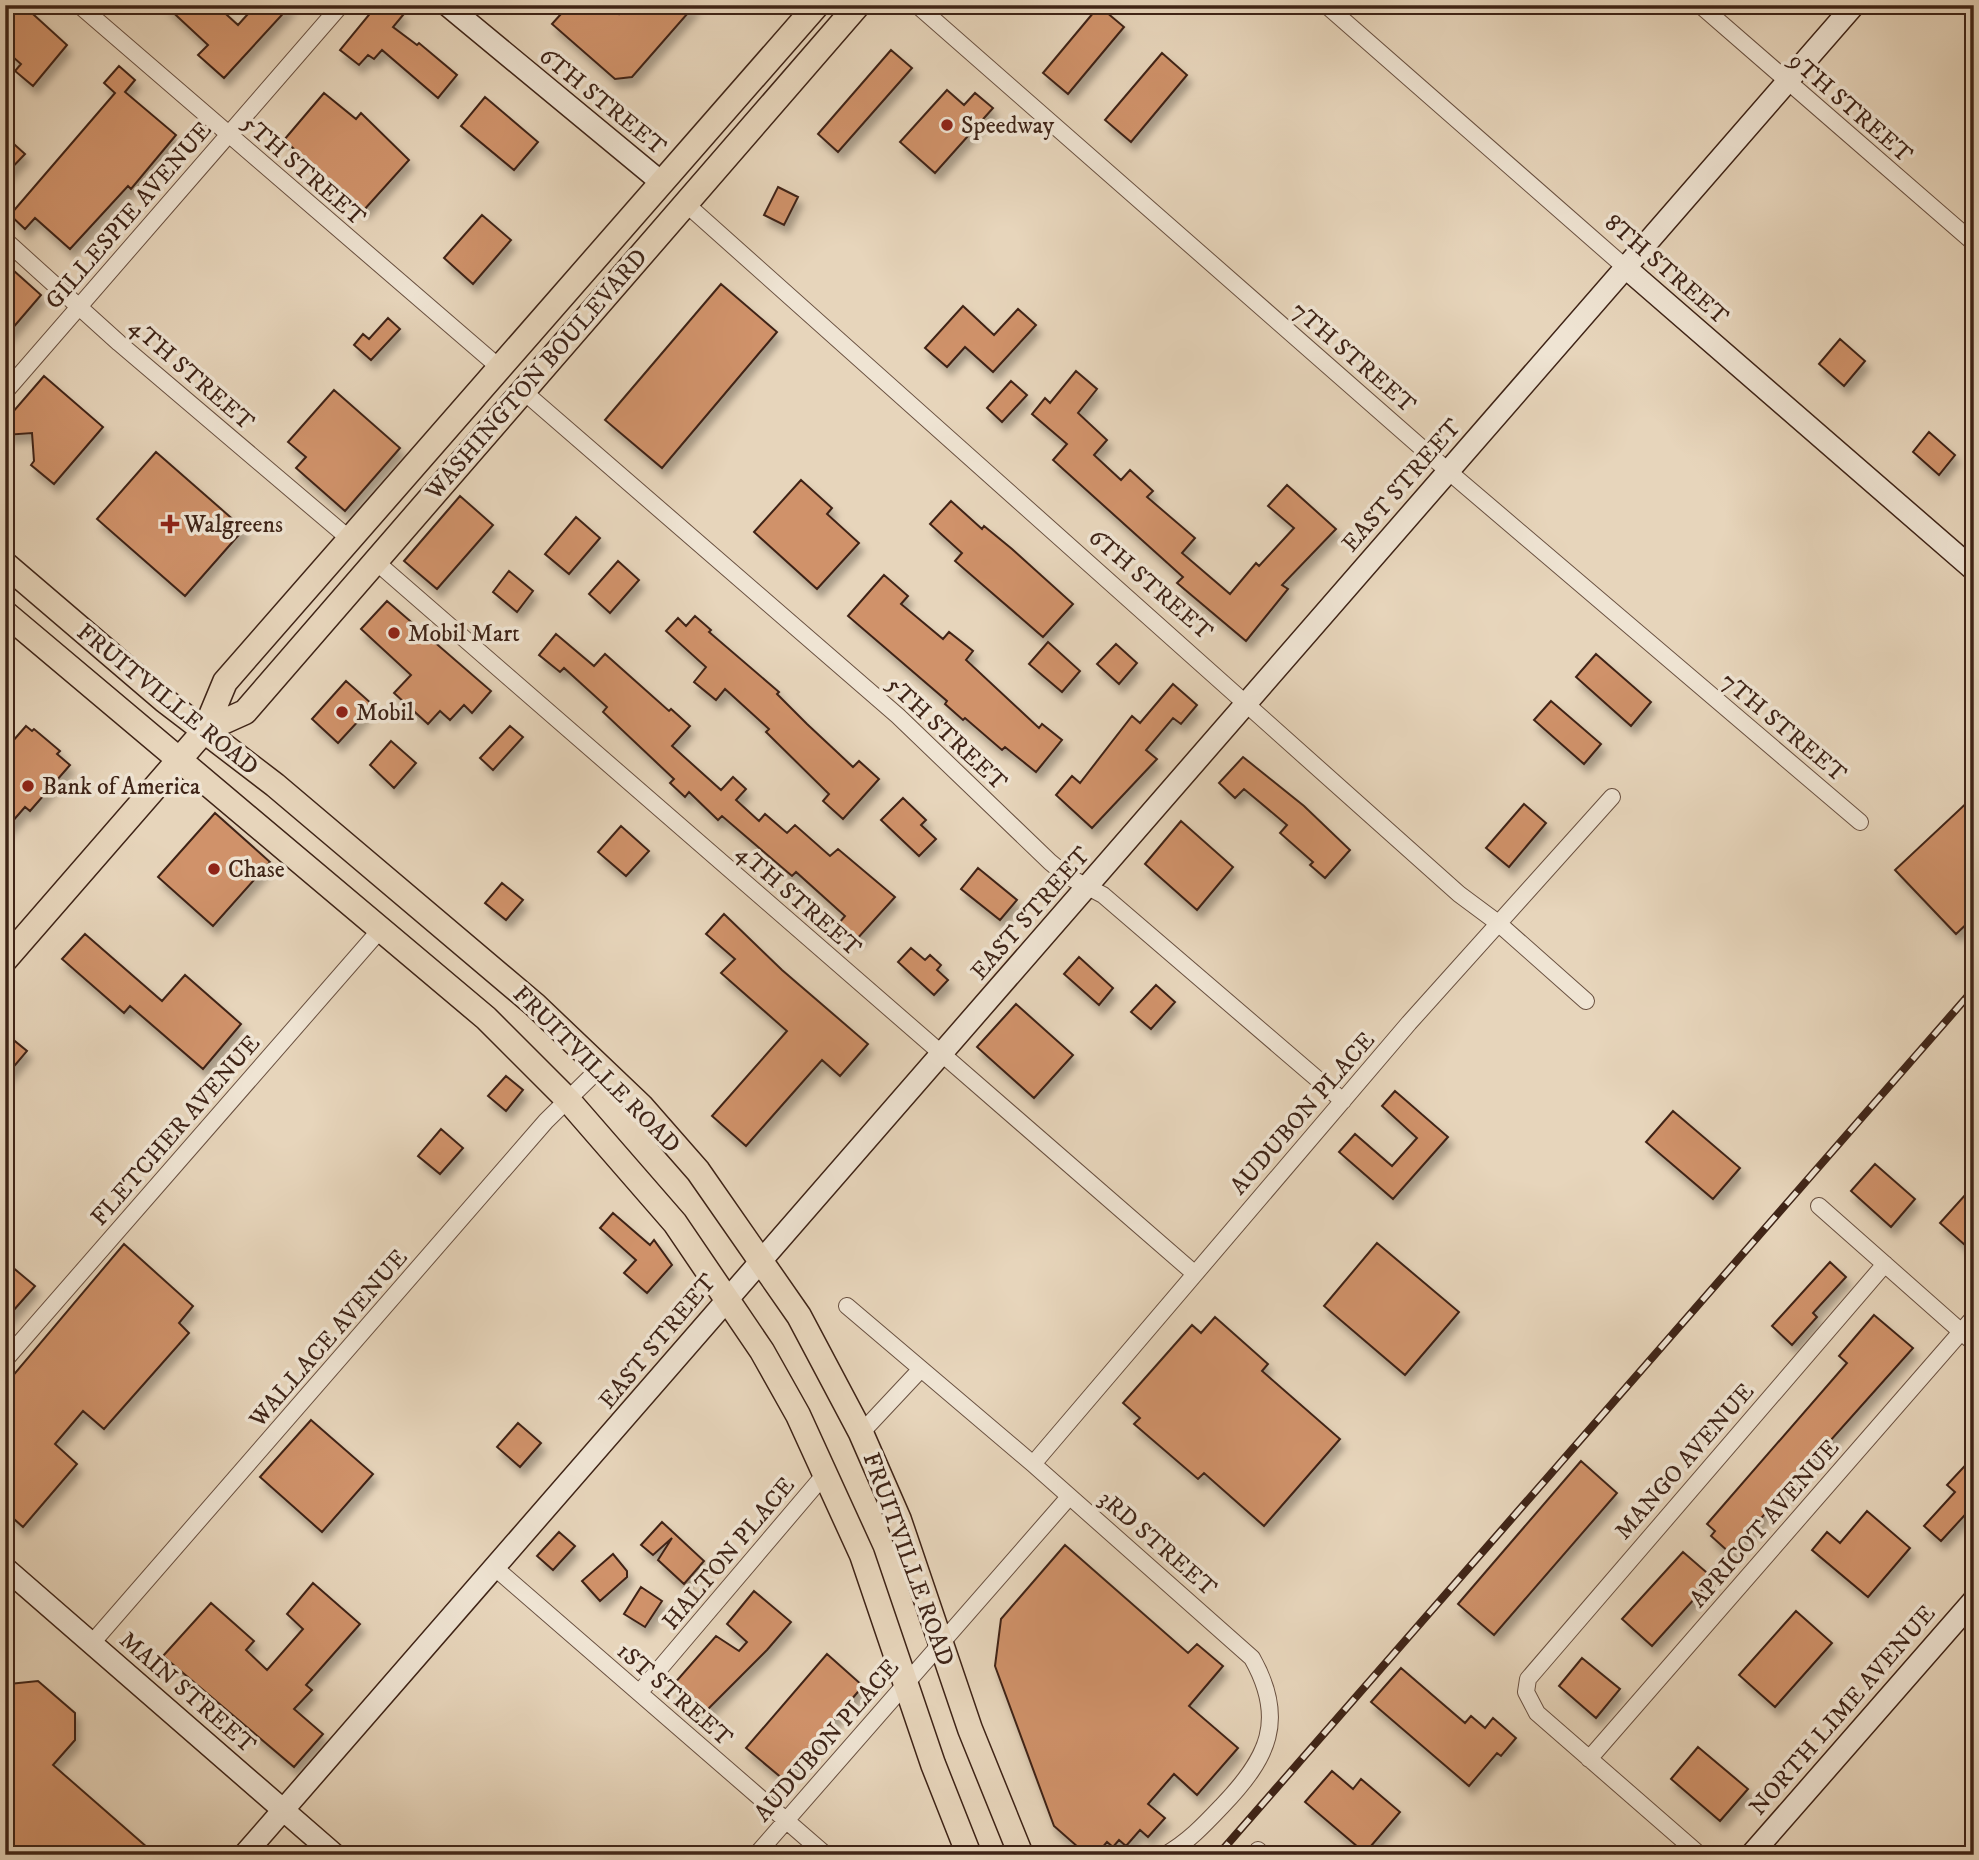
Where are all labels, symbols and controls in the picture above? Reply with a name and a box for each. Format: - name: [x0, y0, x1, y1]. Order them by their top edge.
- street label: 6TH STREET: [533, 41, 672, 162]
- street label: 9TH STREET: [1781, 45, 1918, 170]
- street label: 5TH STREET: [235, 109, 371, 233]
- place label: Speedway: [961, 111, 1055, 141]
- street label: GILLESPIE AVENUE: [39, 116, 218, 316]
- marker: Speedway: [939, 117, 955, 133]
- street label: 8TH STREET: [1598, 208, 1734, 332]
- street label: WASHINGTON BOULEVARD: [419, 243, 654, 507]
- street label: 7TH STREET: [1285, 296, 1422, 420]
- street label: 4TH STREET: [123, 312, 260, 437]
- street label: EAST STREET: [1336, 413, 1468, 559]
- place label: Walgreens: [183, 510, 283, 540]
- marker: Walgreens: [162, 516, 178, 532]
- street label: 6TH STREET: [1082, 523, 1219, 647]
- street label: FRUITVILLE ROAD: [71, 617, 264, 782]
- place label: Mobil Mart: [408, 619, 520, 649]
- marker: Mobil Mart: [386, 625, 402, 641]
- street label: 7TH STREET: [1714, 666, 1852, 789]
- street label: 5TH STREET: [880, 670, 1013, 797]
- place label: Mobil: [356, 698, 415, 728]
- marker: Mobil: [334, 704, 350, 720]
- place label: Bank of America: [42, 772, 201, 802]
- marker: Bank of America: [20, 778, 36, 794]
- street label: 4TH STREET: [730, 838, 867, 963]
- street label: EAST STREET: [965, 841, 1097, 987]
- place label: Chase: [228, 855, 285, 885]
- marker: Chase: [206, 861, 222, 877]
- street label: FRUITVILLE ROAD: [506, 980, 686, 1160]
- street label: AUDUBON PLACE: [1224, 1026, 1382, 1201]
- street label: FLETCHER AVENUE: [85, 1029, 267, 1232]
- street label: WALLACE AVENUE: [242, 1243, 414, 1435]
- street label: EAST STREET: [593, 1268, 723, 1415]
- street label: MANGO AVENUE: [1609, 1377, 1761, 1546]
- street label: APRICOT AVENUE: [1684, 1433, 1846, 1614]
- street label: FRUITVILLE ROAD: [856, 1449, 961, 1670]
- street label: HALTON PLACE: [656, 1471, 801, 1636]
- street label: 3RD STREET: [1092, 1484, 1223, 1603]
- street label: NORTH LIME AVENUE: [1743, 1599, 1942, 1822]
- street label: MAIN STREET: [113, 1625, 262, 1760]
- street label: 1ST STREET: [610, 1636, 738, 1753]
- street label: AUDUBON PLACE: [748, 1653, 906, 1828]

